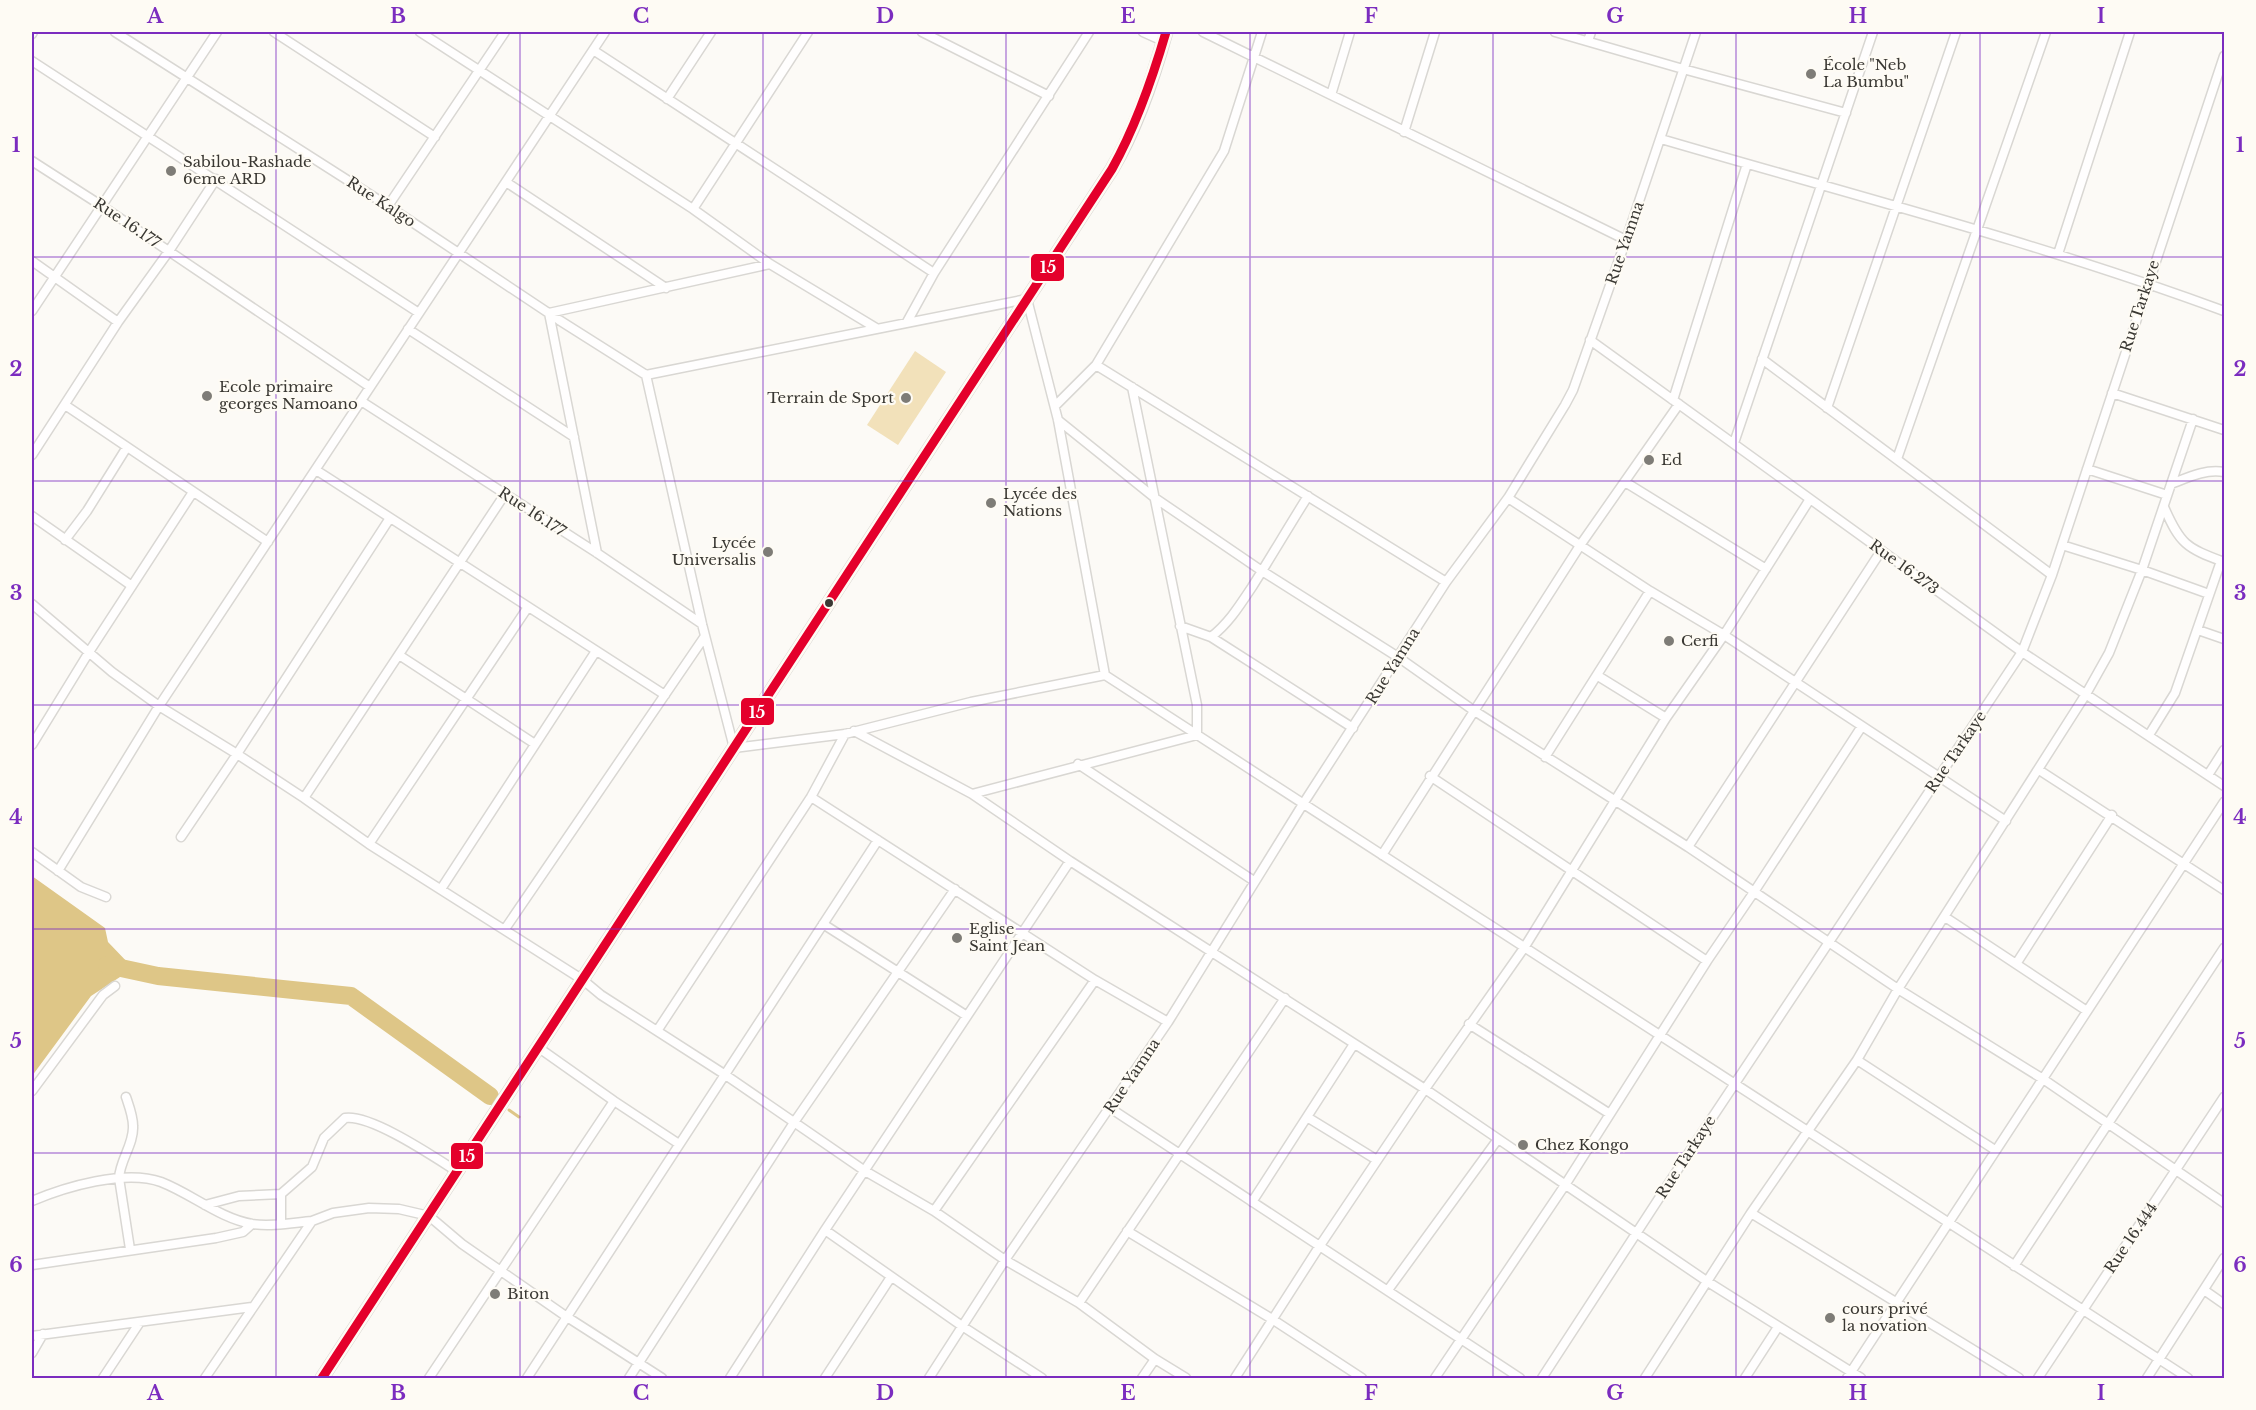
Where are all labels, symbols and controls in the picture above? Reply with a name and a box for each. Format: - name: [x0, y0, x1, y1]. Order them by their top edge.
- text: A: [146, 4, 164, 28]
- text: B: [390, 4, 406, 28]
- text: C: [633, 4, 649, 28]
- text: D: [876, 4, 894, 28]
- text: E: [1120, 4, 1136, 28]
- text: F: [1364, 4, 1378, 28]
- text: G: [1606, 4, 1624, 28]
- text: H: [1849, 4, 1868, 28]
- text: I: [2097, 4, 2105, 28]
- place label: École "Neb La Bumbu": [1823, 55, 1909, 91]
- marker: École "Neb La Bumbu": [1804, 67, 1818, 81]
- text: 1: [12, 133, 21, 157]
- text: 1: [2236, 133, 2245, 157]
- place label: Sabilou-Rashade 6eme ARD: [183, 152, 312, 188]
- marker: Sabilou-Rashade 6eme ARD: [164, 164, 178, 178]
- street label: Rue Kalgo: [343, 172, 419, 231]
- street label: Rue 16.177: [90, 193, 165, 252]
- street label: Rue Yamna: [1601, 198, 1648, 287]
- line badge: 15: [1030, 253, 1065, 282]
- text: 15: [1040, 257, 1056, 277]
- street label: Rue Tarkaye: [2116, 258, 2163, 354]
- text: 2: [9, 357, 23, 381]
- text: 2: [2233, 357, 2247, 381]
- place label: Ecole primaire georges Namoano: [219, 377, 358, 413]
- place label: Terrain de Sport: [767, 388, 894, 407]
- marker: Ecole primaire georges Namoano: [200, 389, 214, 403]
- marker: Terrain de Sport: [899, 391, 913, 405]
- place label: Ed: [1661, 450, 1682, 469]
- marker: Ed: [1642, 453, 1656, 467]
- street label: Rue 16.177: [495, 483, 570, 541]
- place label: Lycée des Nations: [1003, 484, 1077, 520]
- marker: Lycée des Nations: [984, 496, 998, 510]
- place label: Lycée Universalis: [672, 533, 756, 569]
- street label: Rue 16.273: [1866, 535, 1943, 598]
- marker: Lycée Universalis: [761, 545, 775, 559]
- text: 3: [10, 581, 22, 605]
- text: 3: [2234, 581, 2246, 605]
- unlabelled marker: [823, 597, 835, 609]
- street label: Rue Yamna: [1362, 623, 1424, 708]
- place label: Cerfi: [1681, 631, 1719, 650]
- marker: Cerfi: [1662, 634, 1676, 648]
- line badge: 15: [740, 697, 775, 726]
- text: 15: [749, 702, 765, 722]
- street label: Rue Tarkaye: [1921, 707, 1990, 797]
- text: 4: [9, 805, 23, 829]
- text: 4: [2233, 805, 2247, 829]
- place label: Eglise Saint Jean: [969, 919, 1045, 955]
- marker: Eglise Saint Jean: [950, 931, 964, 945]
- text: 5: [10, 1029, 22, 1053]
- text: 5: [2234, 1029, 2246, 1053]
- street label: Rue Yamna: [1099, 1034, 1164, 1117]
- street label: Rue Tarkaye: [1652, 1112, 1720, 1202]
- place label: Chez Kongo: [1535, 1135, 1629, 1154]
- marker: Chez Kongo: [1516, 1138, 1530, 1152]
- line badge: 15: [450, 1142, 484, 1170]
- text: 15: [459, 1146, 475, 1166]
- street label: Rue 16.444: [2100, 1199, 2161, 1277]
- text: 6: [9, 1253, 23, 1277]
- text: 6: [2233, 1253, 2247, 1277]
- place label: Biton: [507, 1284, 549, 1303]
- marker: Biton: [488, 1287, 502, 1301]
- place label: cours privé la novation: [1842, 1299, 1928, 1335]
- marker: cours privé la novation: [1823, 1311, 1837, 1325]
- text: A: [146, 1381, 164, 1405]
- text: B: [390, 1381, 406, 1405]
- text: C: [633, 1381, 649, 1405]
- text: D: [876, 1381, 894, 1405]
- text: E: [1120, 1381, 1136, 1405]
- text: F: [1364, 1381, 1378, 1405]
- text: G: [1606, 1381, 1624, 1405]
- text: H: [1849, 1381, 1868, 1405]
- text: I: [2097, 1381, 2105, 1405]

